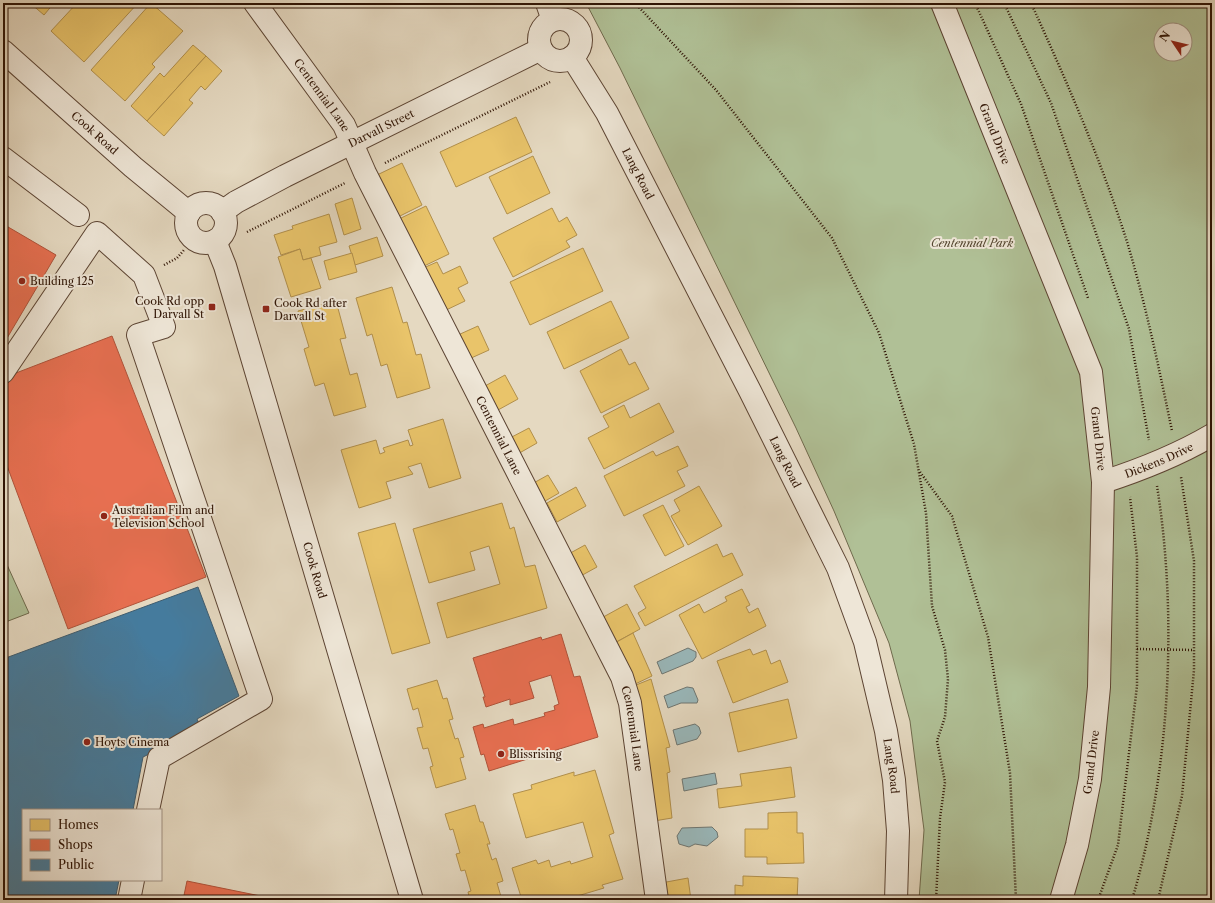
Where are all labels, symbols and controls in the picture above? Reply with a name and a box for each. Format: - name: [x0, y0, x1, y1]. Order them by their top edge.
- north arrow: [1153, 22, 1193, 62]
- text: N: [1156, 28, 1174, 44]
- street label: Centennial Lane: [291, 56, 353, 134]
- street label: Grand Drive: [976, 101, 1013, 166]
- street label: Darvall Street: [346, 106, 416, 150]
- street label: Cook Road: [68, 108, 121, 158]
- street label: Lang Road: [619, 145, 657, 202]
- park label: Centennial Park: [931, 236, 1013, 250]
- place label: Building 125: [30, 274, 94, 288]
- marker: Building 125: [17, 276, 27, 286]
- place label: Cook Rd opp Darvall St: [135, 294, 204, 321]
- place label: Cook Rd after Darvall St: [274, 296, 347, 323]
- marker: Cook Rd opp Darvall St: [207, 302, 217, 312]
- marker: Cook Rd after Darvall St: [261, 304, 271, 314]
- street label: Centennial Lane: [473, 394, 525, 477]
- street label: Grand Drive: [1088, 406, 1109, 471]
- street label: Lang Road: [767, 434, 804, 490]
- street label: Dickens Drive: [1123, 439, 1196, 481]
- place label: Australian Film and Television School: [111, 503, 215, 530]
- marker: Australian Film and Television School: [99, 511, 109, 521]
- street label: Cook Road: [300, 540, 330, 600]
- street label: Centennial Lane: [618, 684, 646, 772]
- street label: Grand Drive: [1080, 729, 1102, 795]
- place label: Hoyts Cinema: [95, 735, 169, 749]
- marker: Hoyts Cinema: [82, 737, 92, 747]
- street label: Lang Road: [880, 737, 902, 795]
- place label: Blissrising: [509, 747, 562, 761]
- marker: Blissrising: [496, 749, 506, 759]
- legend: [22, 809, 162, 881]
- text: Homes: [58, 817, 98, 832]
- text: Shops: [58, 837, 93, 852]
- text: Public: [58, 857, 94, 872]

